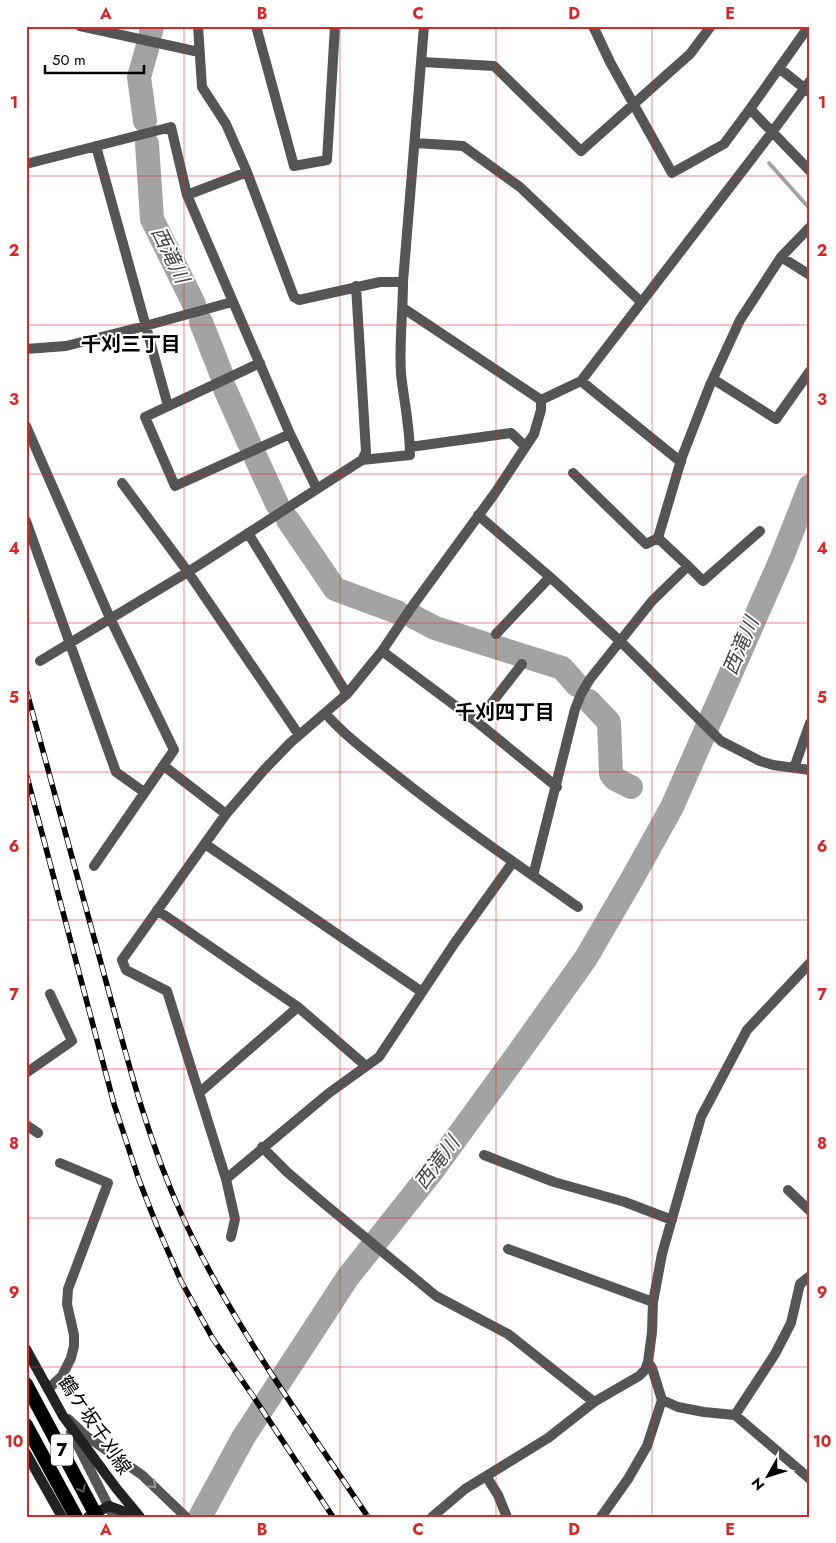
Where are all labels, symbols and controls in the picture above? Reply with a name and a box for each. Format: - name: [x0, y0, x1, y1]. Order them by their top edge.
- text: A: [99, 2, 112, 25]
- text: B: [257, 2, 267, 25]
- text: C: [412, 2, 424, 25]
- text: D: [568, 2, 580, 25]
- text: E: [725, 2, 735, 25]
- scale bar: [45, 42, 144, 74]
- text: 50 m: [52, 49, 86, 71]
- text: 1: [10, 91, 18, 114]
- text: 1: [818, 91, 826, 114]
- water label: 西滝川: [144, 222, 197, 290]
- text: 2: [9, 239, 19, 262]
- text: 2: [817, 239, 827, 262]
- district label: 千刈三丁目: [81, 330, 181, 359]
- text: 3: [9, 388, 19, 411]
- text: 3: [817, 388, 827, 411]
- text: 4: [8, 537, 20, 560]
- text: 4: [816, 537, 828, 560]
- water label: 西滝川: [716, 611, 767, 679]
- text: 5: [9, 686, 19, 709]
- text: 5: [817, 686, 827, 709]
- district label: 千刈四丁目: [455, 698, 555, 727]
- text: 6: [9, 835, 19, 858]
- text: 6: [817, 835, 827, 858]
- text: 7: [9, 983, 19, 1006]
- text: 7: [817, 983, 827, 1006]
- water label: 西滝川: [407, 1129, 468, 1196]
- text: 8: [9, 1132, 19, 1155]
- text: 8: [817, 1132, 827, 1155]
- text: 9: [9, 1281, 19, 1304]
- text: 9: [817, 1281, 827, 1304]
- street label: 鶴ケ坂千刈線: [52, 1370, 138, 1480]
- text: 10: [5, 1430, 23, 1453]
- text: 10: [813, 1430, 831, 1453]
- road number: 7: [51, 1434, 73, 1466]
- north arrow: [744, 1450, 794, 1500]
- text: N: [747, 1474, 769, 1495]
- one-way arrow: [148, 1479, 157, 1488]
- one-way arrow: [76, 1483, 86, 1492]
- text: A: [99, 1518, 112, 1541]
- text: B: [257, 1518, 267, 1541]
- text: C: [412, 1518, 424, 1541]
- text: D: [568, 1518, 580, 1541]
- text: E: [725, 1518, 735, 1541]

